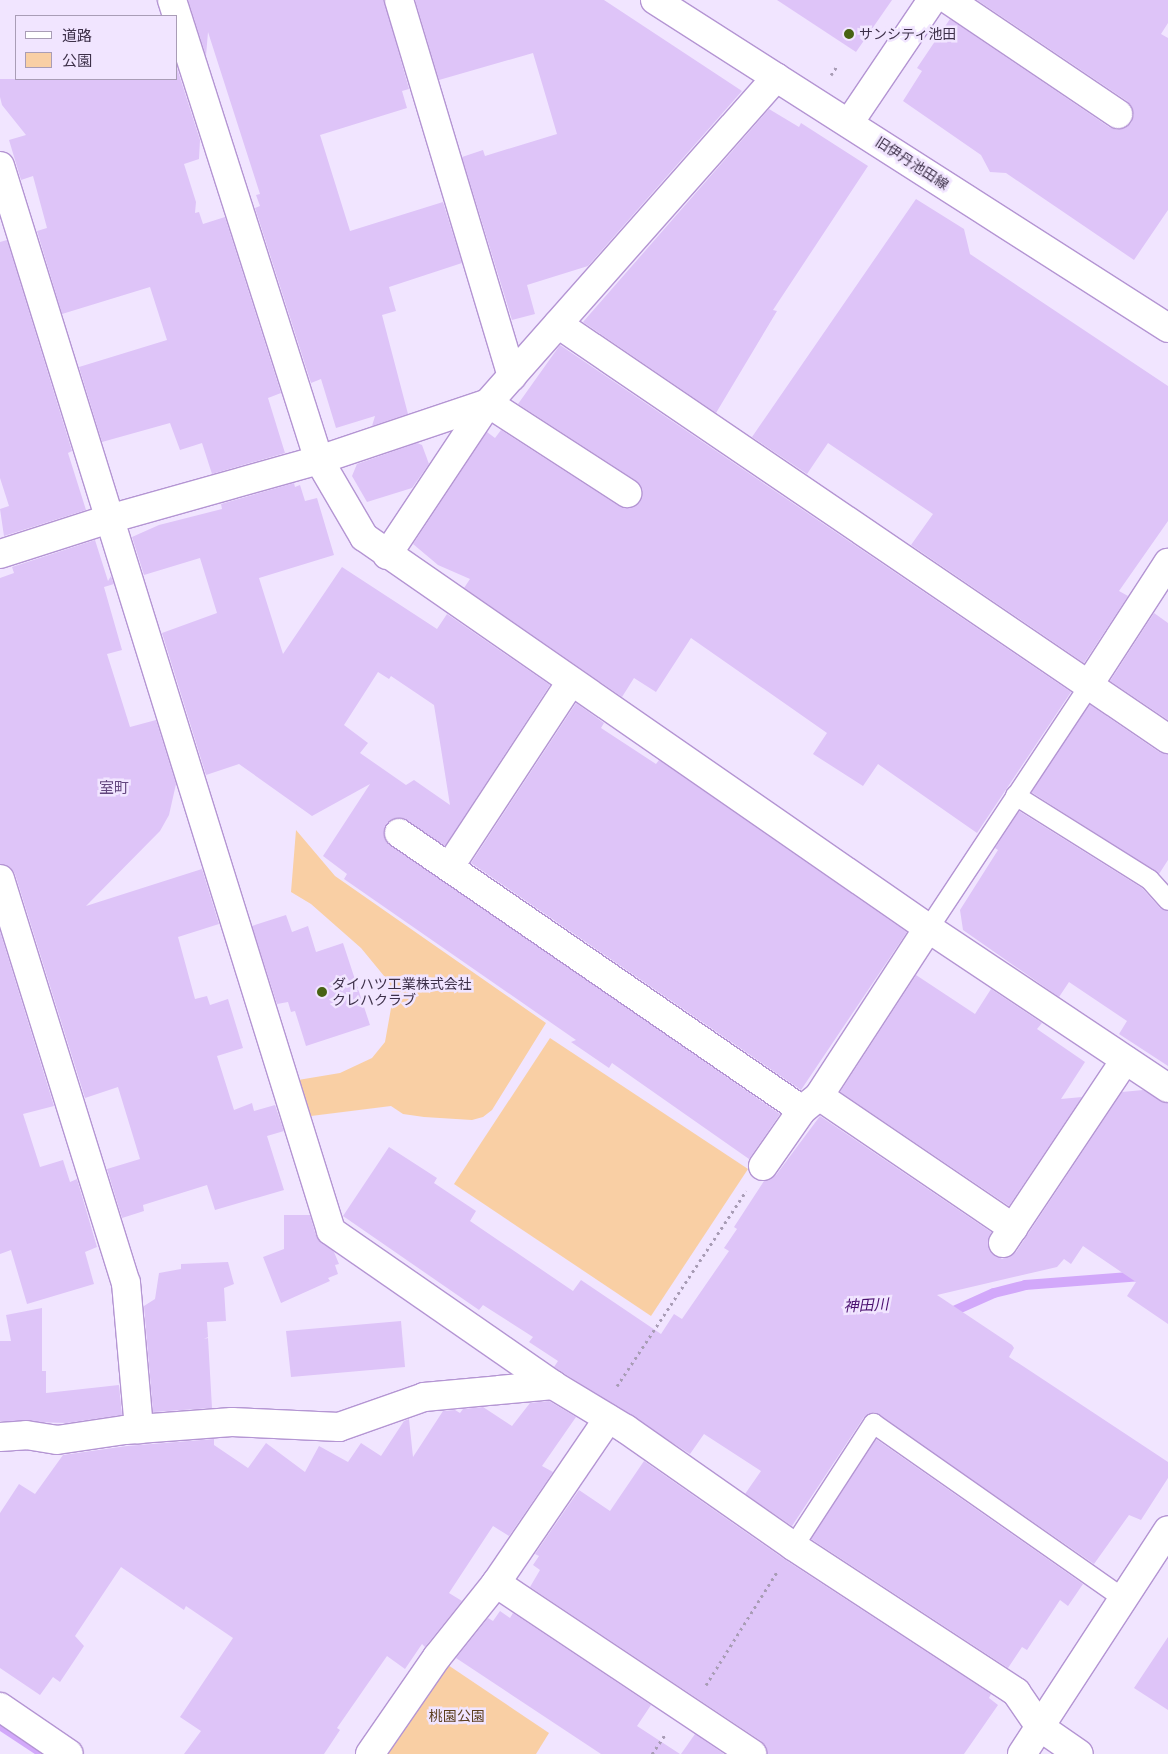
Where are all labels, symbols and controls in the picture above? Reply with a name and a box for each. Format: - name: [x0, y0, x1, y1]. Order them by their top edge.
- legend: [15, 15, 178, 80]
- place label: サンシティ池田: [859, 26, 957, 42]
- text: 道路: [62, 27, 92, 45]
- marker: サンシティ池田: [843, 28, 855, 40]
- text: 公園: [62, 52, 92, 70]
- street label: 旧伊丹池田線: [872, 133, 952, 193]
- district label: 室町: [99, 780, 129, 798]
- place label: ダイハツ工業株式会社 クレハクラブ: [332, 976, 472, 1009]
- marker: ダイハツ工業株式会社 クレハクラブ: [316, 986, 328, 998]
- water label: 神田川: [843, 1296, 889, 1316]
- park label: 桃園公園: [429, 1708, 485, 1724]

